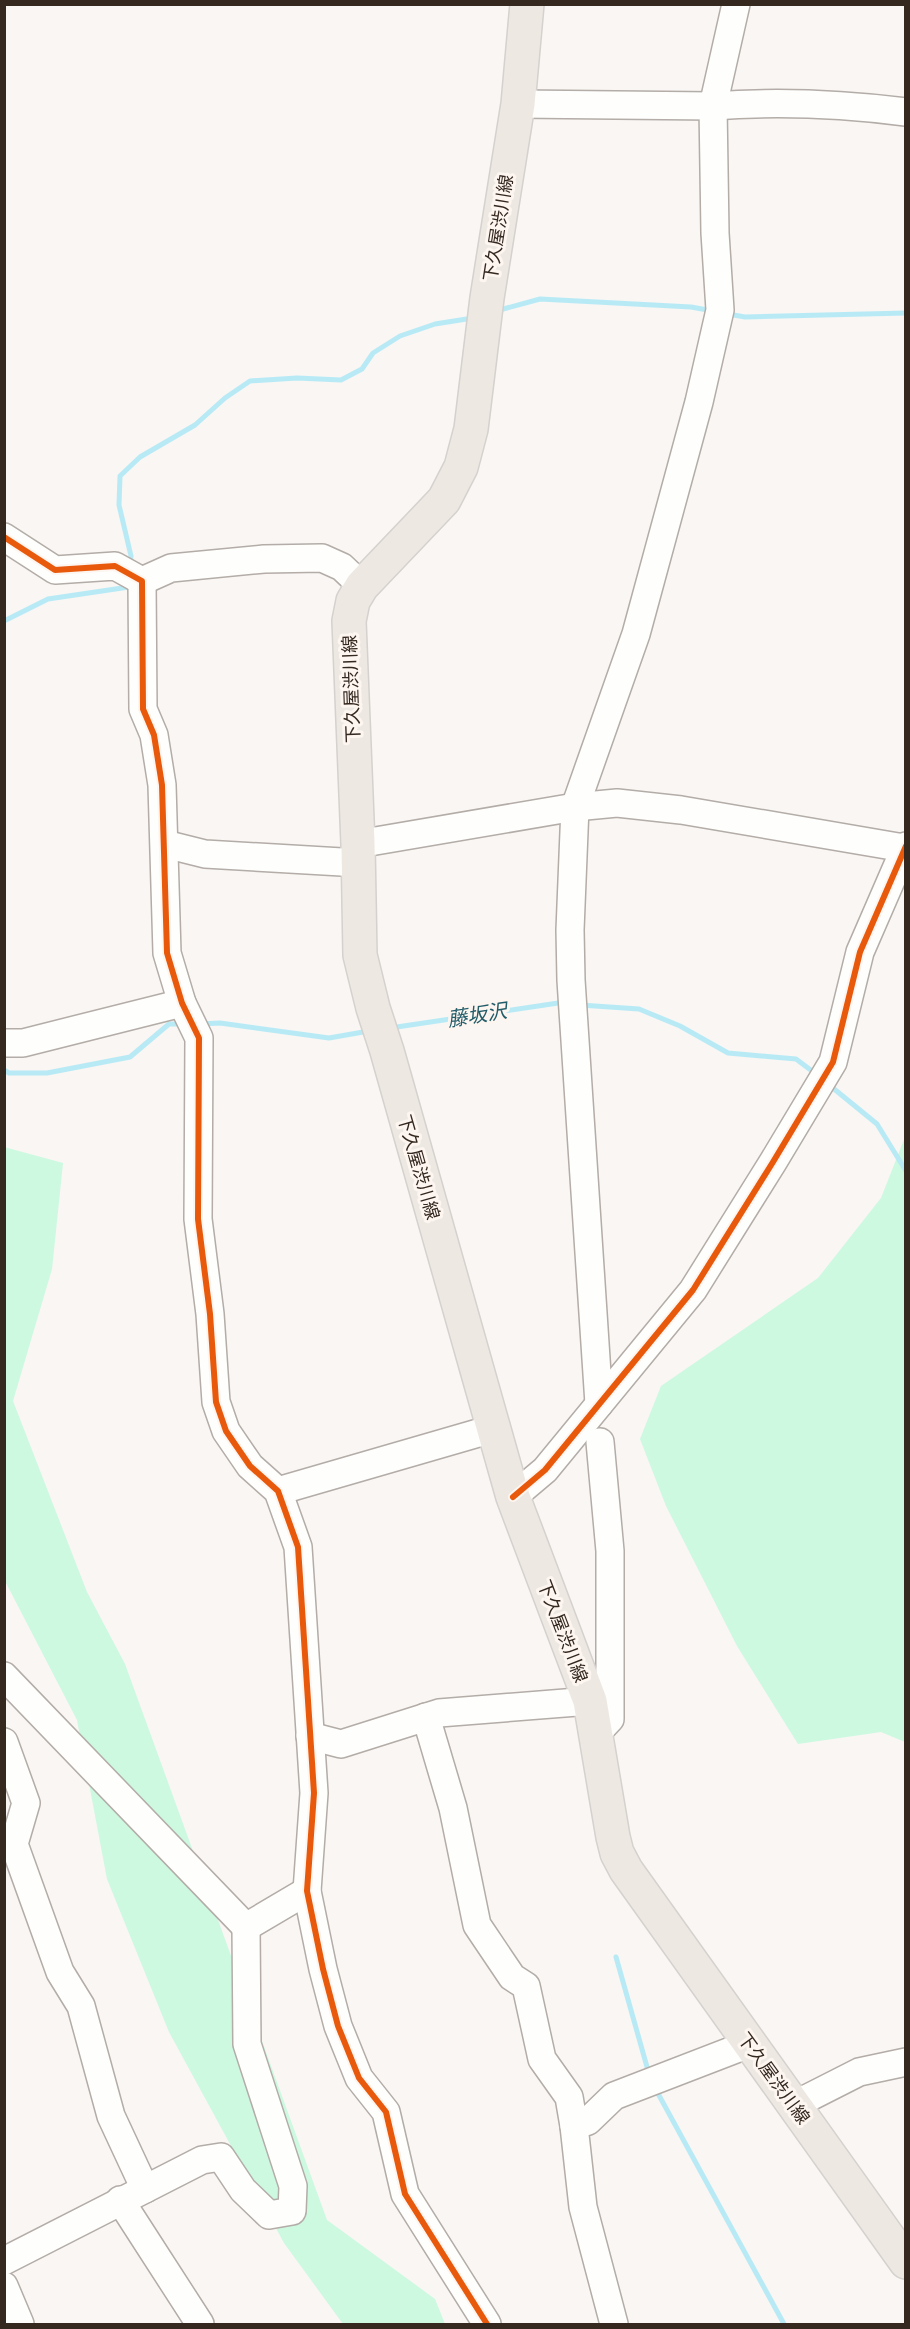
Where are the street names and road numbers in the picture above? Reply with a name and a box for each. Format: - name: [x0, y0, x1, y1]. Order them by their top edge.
- street label: 下久屋渋川線: [479, 173, 517, 283]
- street label: 下久屋渋川線: [339, 635, 363, 743]
- street label: 下久屋渋川線: [394, 1112, 444, 1222]
- street label: 下久屋渋川線: [534, 1577, 592, 1685]
- street label: 下久屋渋川線: [734, 2028, 814, 2128]

